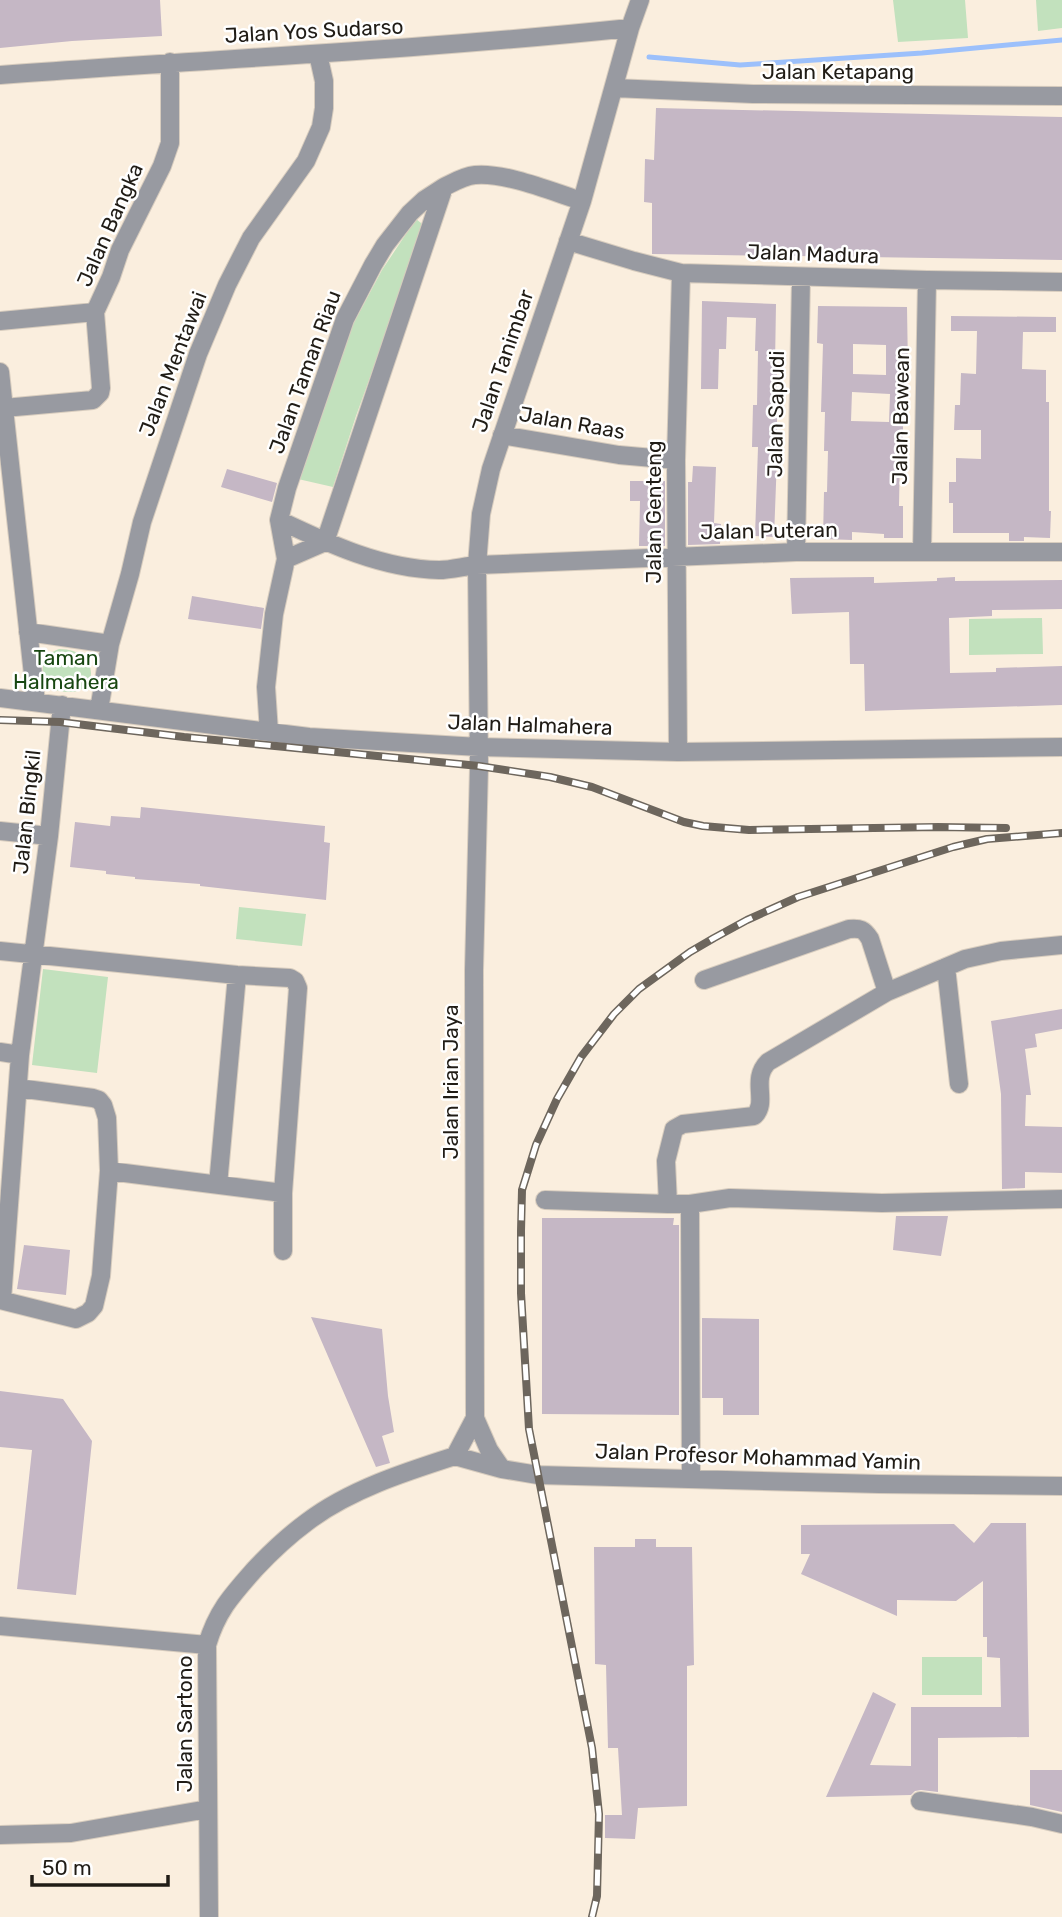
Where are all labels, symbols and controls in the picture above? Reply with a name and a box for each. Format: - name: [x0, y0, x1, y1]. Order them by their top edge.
- street label: Jalan Yos Sudarso: [224, 13, 404, 48]
- street label: Jalan Ketapang: [762, 59, 914, 84]
- street label: Jalan Bangka: [71, 159, 148, 290]
- street label: Jalan Madura: [747, 239, 880, 268]
- street label: Jalan Tanimbar: [466, 286, 539, 435]
- street label: Jalan Taman Riau: [263, 287, 346, 457]
- street label: Jalan Mentawai: [133, 288, 212, 440]
- street label: Jalan Bawean: [887, 347, 914, 485]
- street label: Jalan Sapudi: [762, 350, 789, 478]
- street label: Jalan Raas: [517, 401, 627, 444]
- street label: Jalan Genteng: [641, 440, 666, 584]
- street label: Jalan Puteran: [700, 517, 838, 544]
- park label: Taman Halmahera: [13, 645, 119, 694]
- street label: Jalan Halmahera: [447, 709, 613, 740]
- street label: Jalan Bingkil: [8, 749, 45, 875]
- street label: Jalan Irian Jaya: [438, 1004, 463, 1160]
- street label: Jalan Profesor Mohammad Yamin: [595, 1438, 921, 1475]
- street label: Jalan Sartono: [172, 1655, 197, 1793]
- scale bar: [32, 1843, 168, 1887]
- text: 50 m: [42, 1855, 92, 1880]

